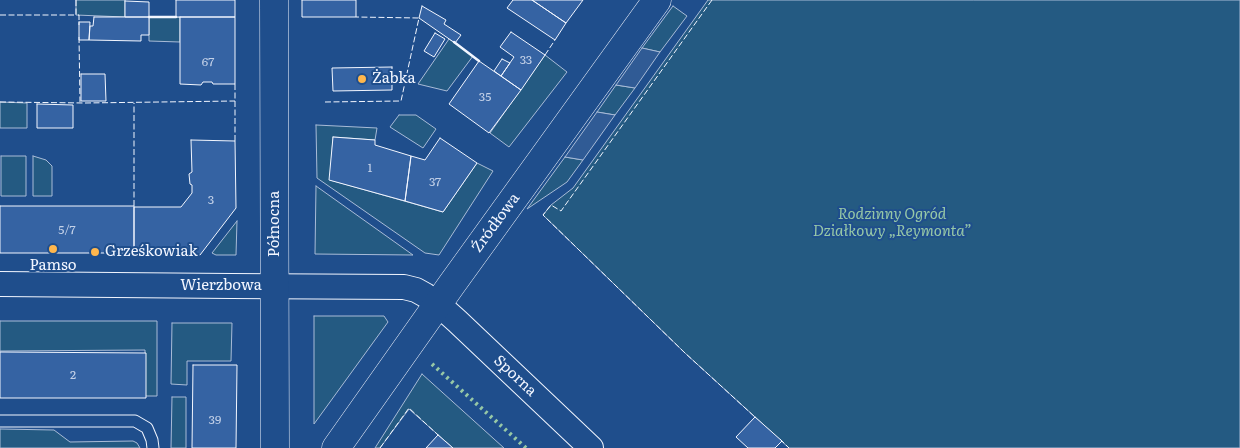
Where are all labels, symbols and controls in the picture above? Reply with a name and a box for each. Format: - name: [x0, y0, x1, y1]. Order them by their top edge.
- house number: 33: [520, 53, 532, 67]
- house number: 67: [202, 55, 214, 69]
- place label: Żabka: [372, 70, 416, 88]
- marker: Żabka: [356, 73, 368, 85]
- house number: 35: [479, 90, 491, 104]
- house number: 1: [368, 161, 372, 175]
- house number: 37: [429, 175, 441, 189]
- street label: Źródłowa: [468, 190, 524, 256]
- street label: Północna: [266, 191, 284, 257]
- house number: 3: [208, 193, 214, 207]
- park label: Rodzinny Ogród Działkowy „Reymonta”: [813, 206, 971, 241]
- house number: 5/7: [58, 223, 76, 237]
- marker: Pamso: [47, 243, 59, 255]
- place label: Grześkowiak: [105, 243, 198, 261]
- marker: Grześkowiak: [89, 246, 101, 258]
- place label: Pamso: [30, 257, 76, 275]
- street label: Wierzbowa: [180, 277, 262, 295]
- street label: Sporna: [490, 352, 540, 400]
- house number: 2: [70, 368, 76, 382]
- house number: 39: [209, 413, 221, 427]

